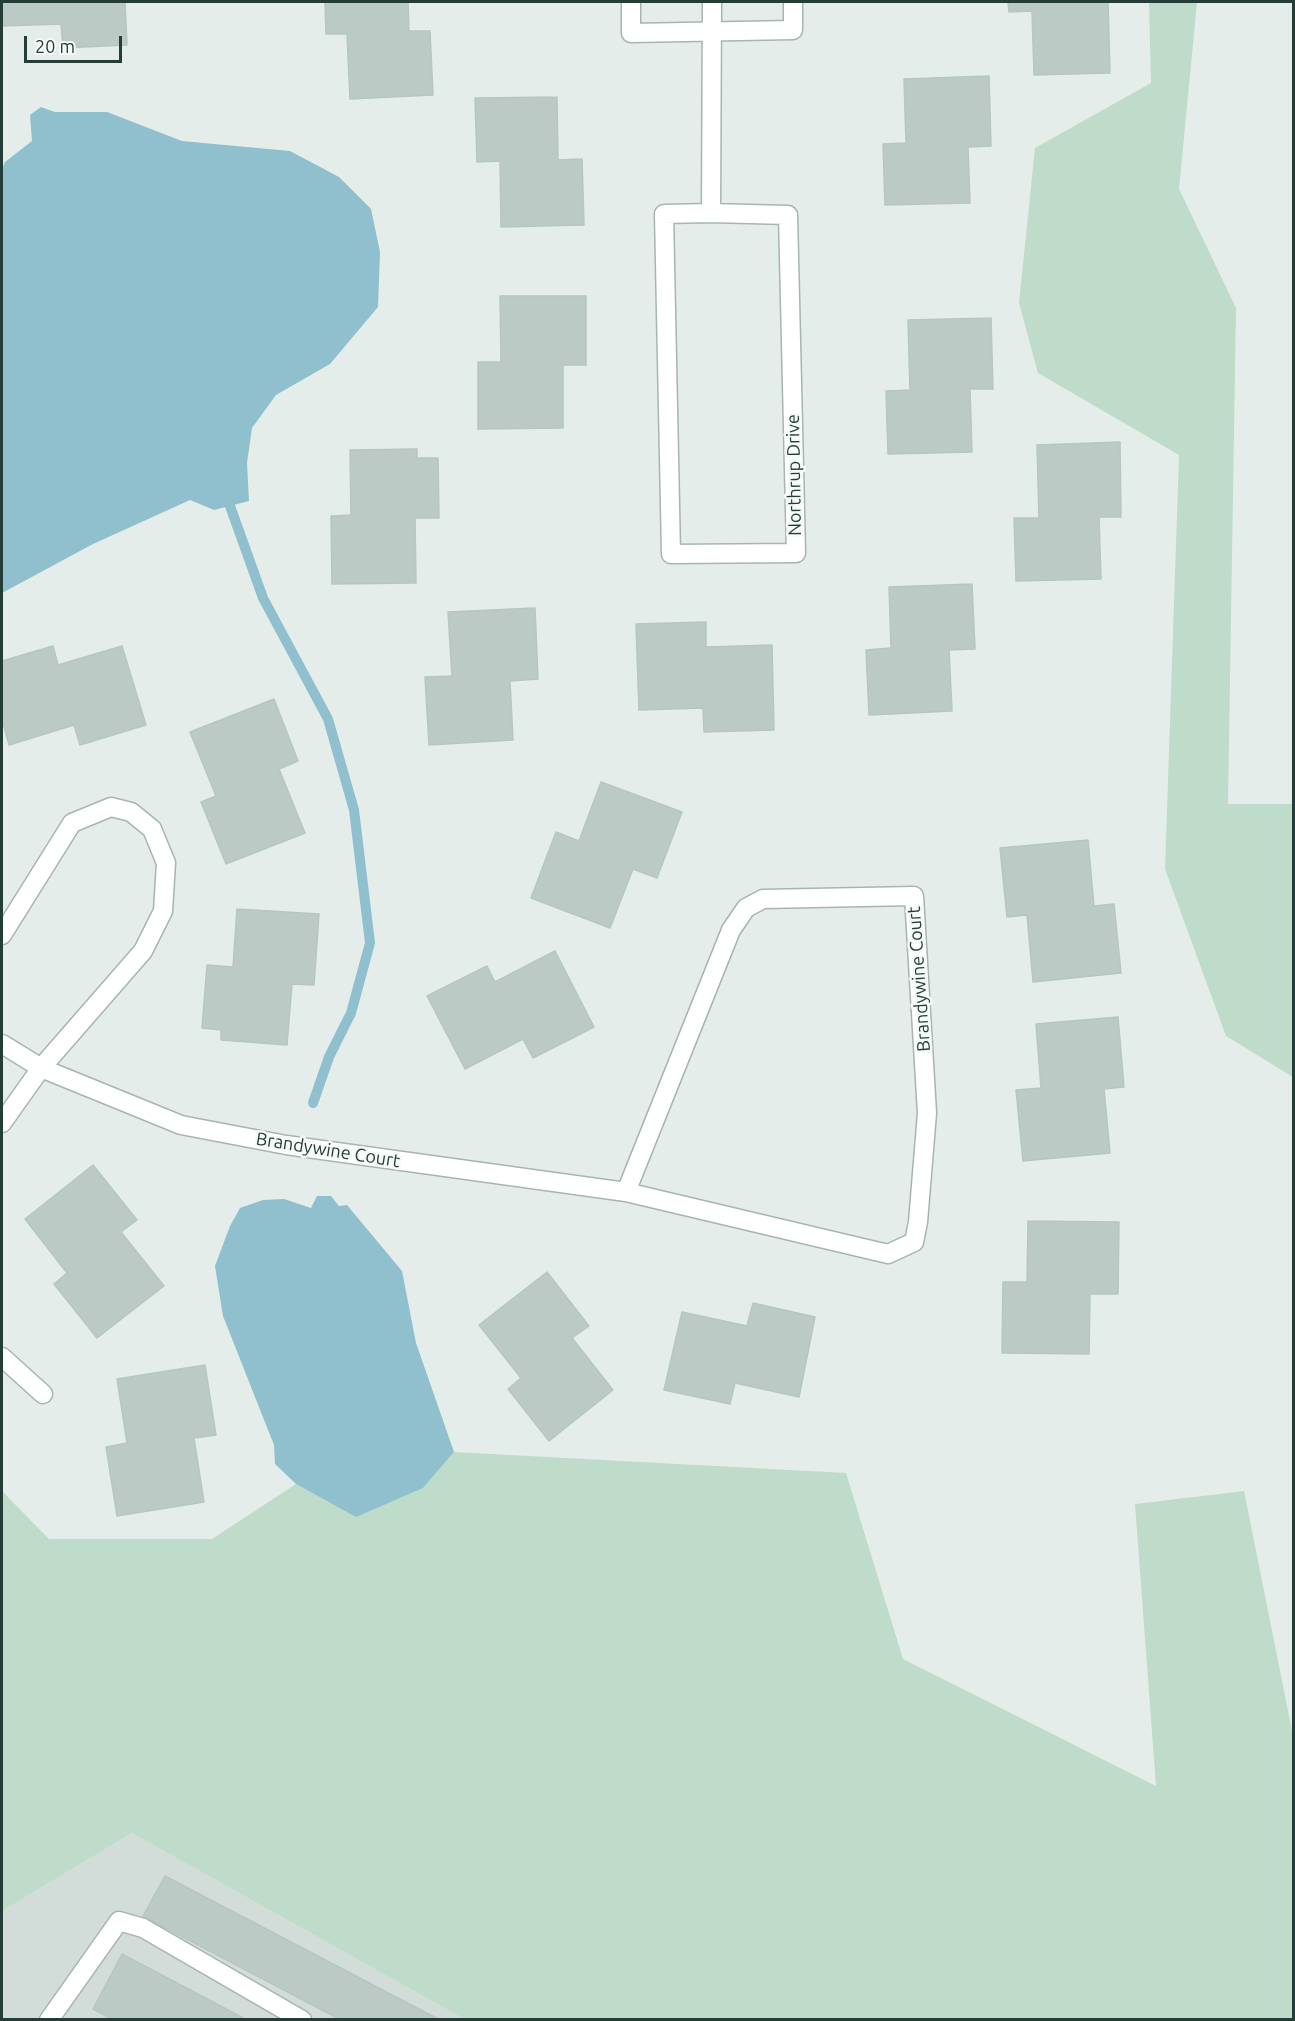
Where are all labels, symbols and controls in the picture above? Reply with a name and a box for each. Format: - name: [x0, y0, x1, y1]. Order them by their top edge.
- scale bar: [27, 24, 124, 62]
- text: 20 m: [35, 36, 75, 56]
- street label: Northrup Drive: [782, 414, 806, 536]
- street label: Brandywine Court: [903, 906, 935, 1052]
- street label: Brandywine Court: [254, 1128, 402, 1172]

